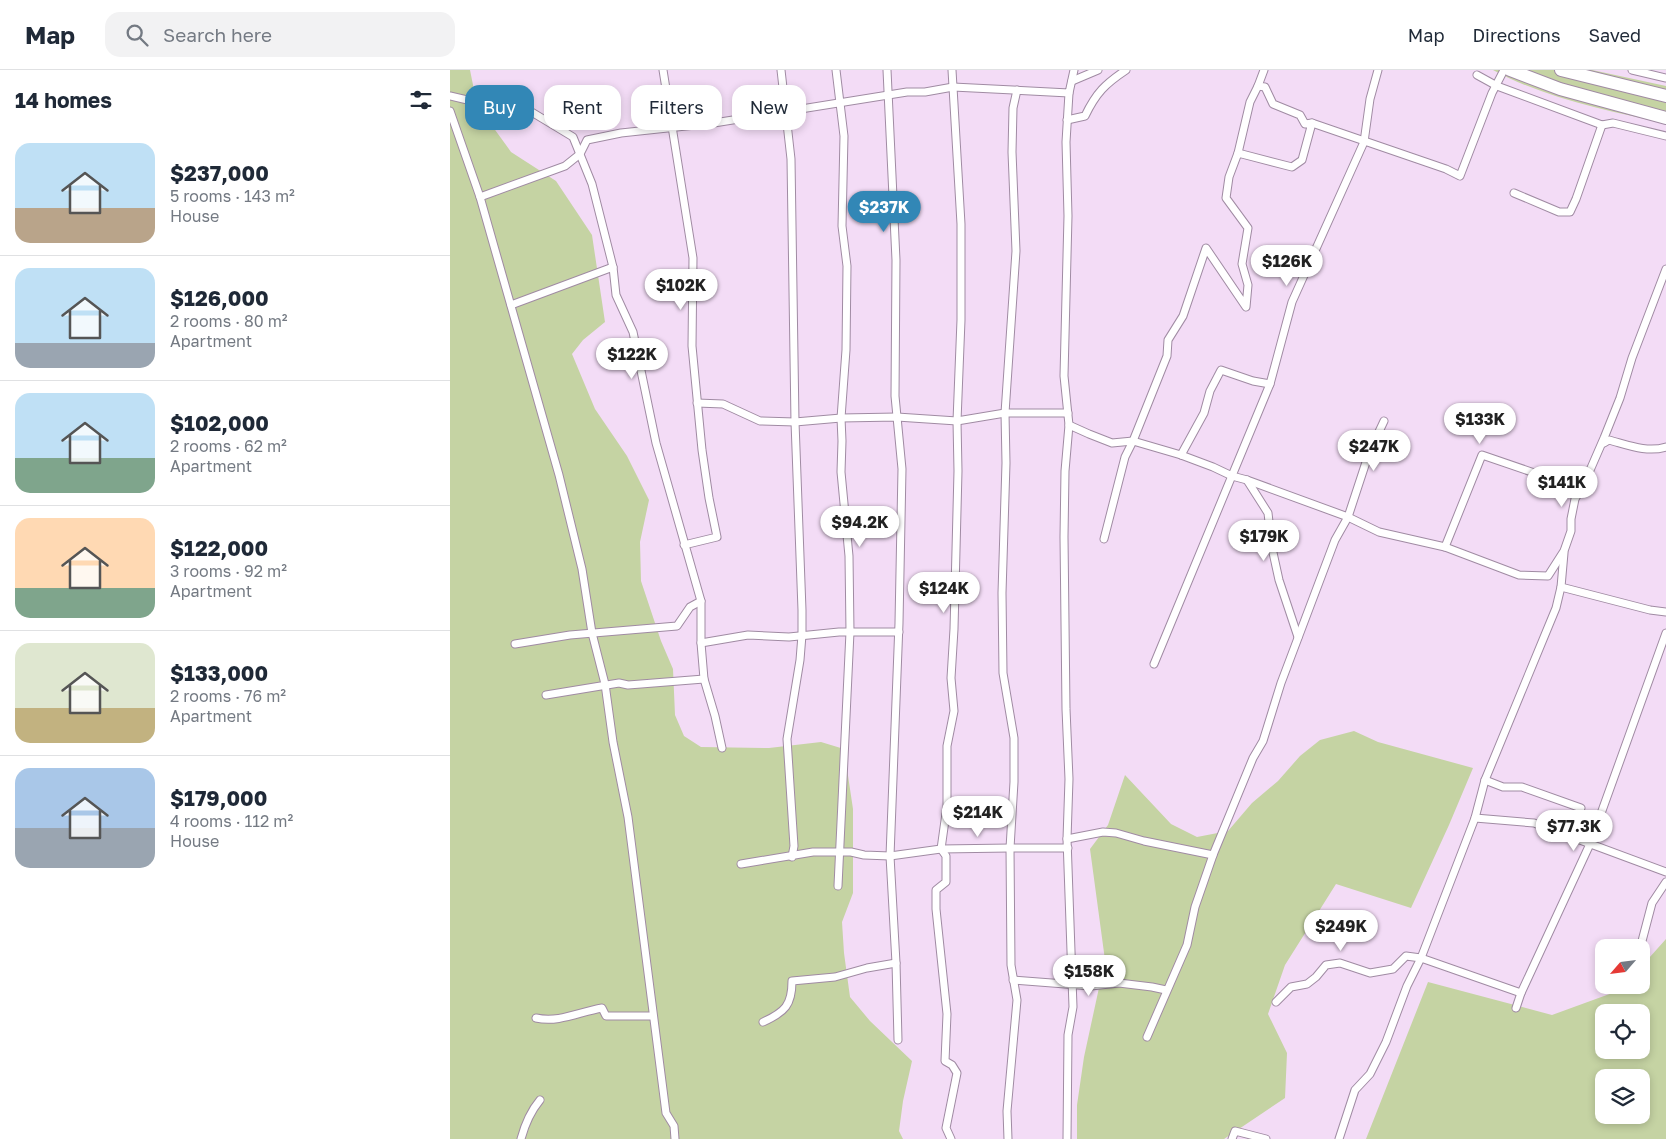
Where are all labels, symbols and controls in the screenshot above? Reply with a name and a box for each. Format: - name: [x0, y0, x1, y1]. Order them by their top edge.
- search box: [105, 12, 455, 57]
- text: Map: [25, 20, 75, 49]
- icon: search: [123, 21, 151, 49]
- text: Search here: [163, 23, 272, 46]
- text: Map: [1408, 24, 1444, 46]
- text: Directions: [1472, 24, 1560, 46]
- text: Saved: [1588, 24, 1641, 46]
- chip: Buy: [465, 85, 534, 130]
- chip: Rent: [544, 85, 621, 130]
- chip: Filters: [631, 85, 722, 130]
- chip: New: [732, 85, 806, 130]
- icon: filters: [407, 86, 435, 114]
- text: 14 homes: [15, 87, 112, 113]
- text: $237,000: [170, 160, 269, 186]
- icon: home: [55, 163, 115, 223]
- text: 5 rooms · 143 m²: [170, 186, 295, 206]
- pin: $237K: [849, 190, 919, 233]
- text: $237K: [859, 197, 909, 217]
- text: House: [170, 206, 219, 226]
- pin: $126K: [1252, 244, 1322, 287]
- text: $126K: [1262, 251, 1312, 271]
- pin: $102K: [646, 268, 716, 311]
- text: $102K: [656, 275, 706, 295]
- text: $126,000: [170, 285, 269, 311]
- icon: home: [55, 288, 115, 348]
- text: 2 rooms · 80 m²: [170, 311, 288, 331]
- text: Apartment: [170, 331, 252, 351]
- pin: $122K: [597, 338, 667, 380]
- text: $122K: [607, 344, 657, 364]
- pin: $133K: [1445, 402, 1515, 445]
- text: $133K: [1455, 409, 1505, 429]
- text: $102,000: [170, 410, 269, 436]
- icon: home: [55, 413, 115, 473]
- pin: $247K: [1339, 430, 1409, 472]
- text: 2 rooms · 62 m²: [170, 436, 287, 456]
- text: $247K: [1349, 436, 1399, 456]
- text: Apartment: [170, 456, 252, 476]
- pin: $141K: [1527, 466, 1597, 508]
- text: $141K: [1538, 472, 1586, 492]
- pin: $94.2K: [819, 506, 901, 548]
- text: $94.2K: [831, 512, 889, 532]
- pin: $179K: [1229, 520, 1299, 562]
- text: $179K: [1239, 526, 1289, 546]
- text: $122,000: [170, 535, 268, 561]
- icon: home: [55, 538, 115, 598]
- text: 3 rooms · 92 m²: [170, 561, 287, 581]
- pin: $124K: [909, 572, 979, 614]
- text: $124K: [919, 578, 969, 598]
- text: Apartment: [170, 581, 252, 601]
- text: $133,000: [170, 660, 268, 686]
- icon: home: [55, 663, 115, 723]
- text: 2 rooms · 76 m²: [170, 686, 286, 706]
- text: Apartment: [170, 706, 252, 726]
- text: $179,000: [170, 785, 267, 811]
- icon: home: [55, 788, 115, 848]
- pin: $214K: [943, 796, 1013, 838]
- text: $214K: [953, 802, 1003, 822]
- pin: $77.3K: [1533, 810, 1615, 852]
- text: 4 rooms · 112 m²: [170, 811, 293, 831]
- text: $77.3K: [1547, 816, 1601, 836]
- text: House: [170, 831, 219, 851]
- pin: $249K: [1306, 910, 1376, 952]
- text: $249K: [1315, 916, 1367, 936]
- north arrow: [1595, 939, 1650, 994]
- map controls: [1595, 939, 1650, 1124]
- pin: $158K: [1054, 954, 1124, 997]
- text: $158K: [1064, 961, 1114, 981]
- button: locate: [1595, 1004, 1650, 1059]
- button: layers: [1595, 1069, 1650, 1124]

